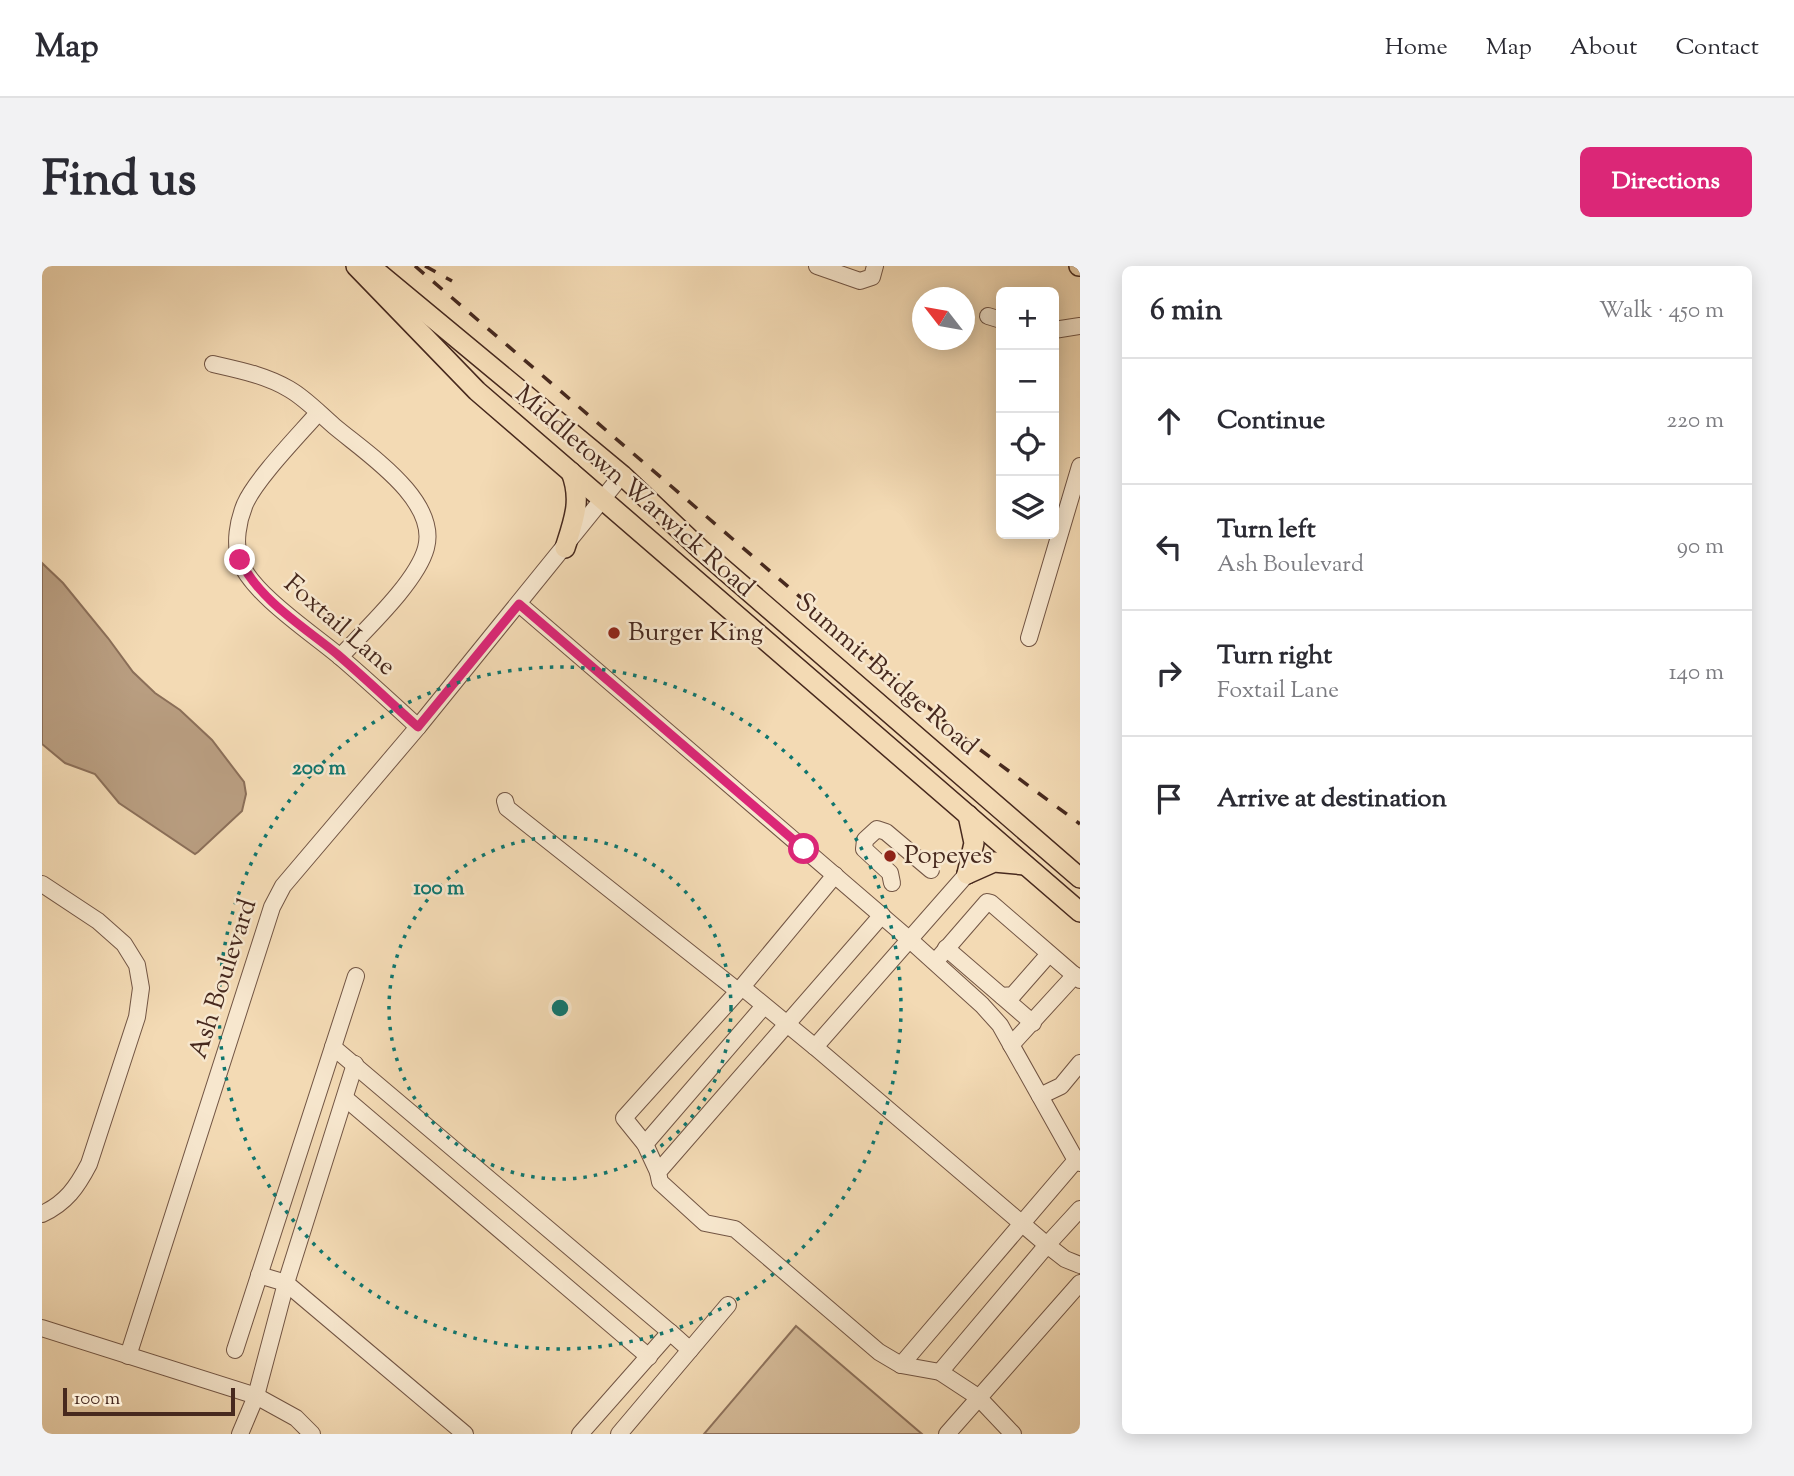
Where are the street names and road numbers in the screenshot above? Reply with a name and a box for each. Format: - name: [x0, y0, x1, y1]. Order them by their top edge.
- street label: Middletown Warwick Road: [506, 377, 762, 607]
- street label: Foxtail Lane: [275, 567, 403, 685]
- street label: Summit Bridge Road: [786, 585, 986, 765]
- street label: Ash Boulevard: [181, 894, 267, 1064]

